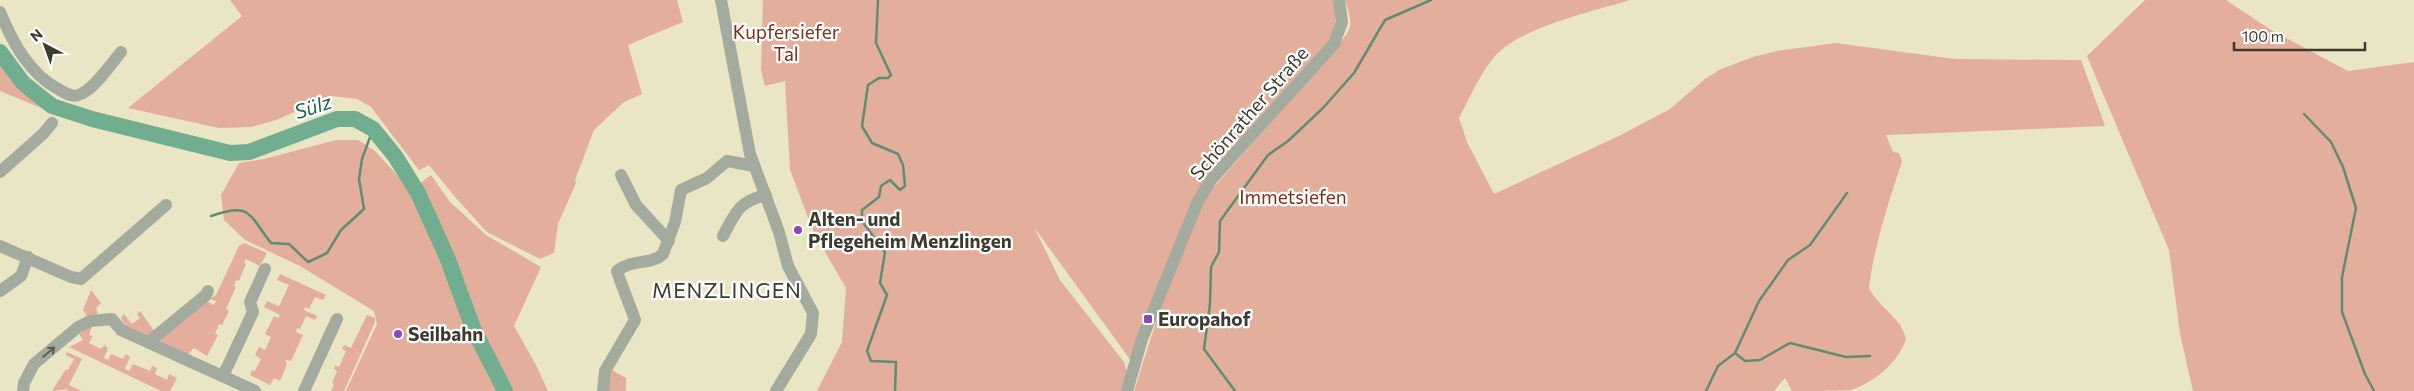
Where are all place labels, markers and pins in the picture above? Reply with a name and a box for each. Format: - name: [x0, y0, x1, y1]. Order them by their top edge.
- place label: Alten- und Pflegeheim Menzlingen: [808, 207, 1012, 252]
- marker: Alten- und Pflegeheim Menzlingen: [792, 224, 804, 236]
- place label: Europahof: [1158, 307, 1251, 330]
- marker: Europahof: [1142, 313, 1154, 325]
- place label: Seilbahn: [408, 322, 483, 345]
- marker: Seilbahn: [392, 328, 404, 340]

